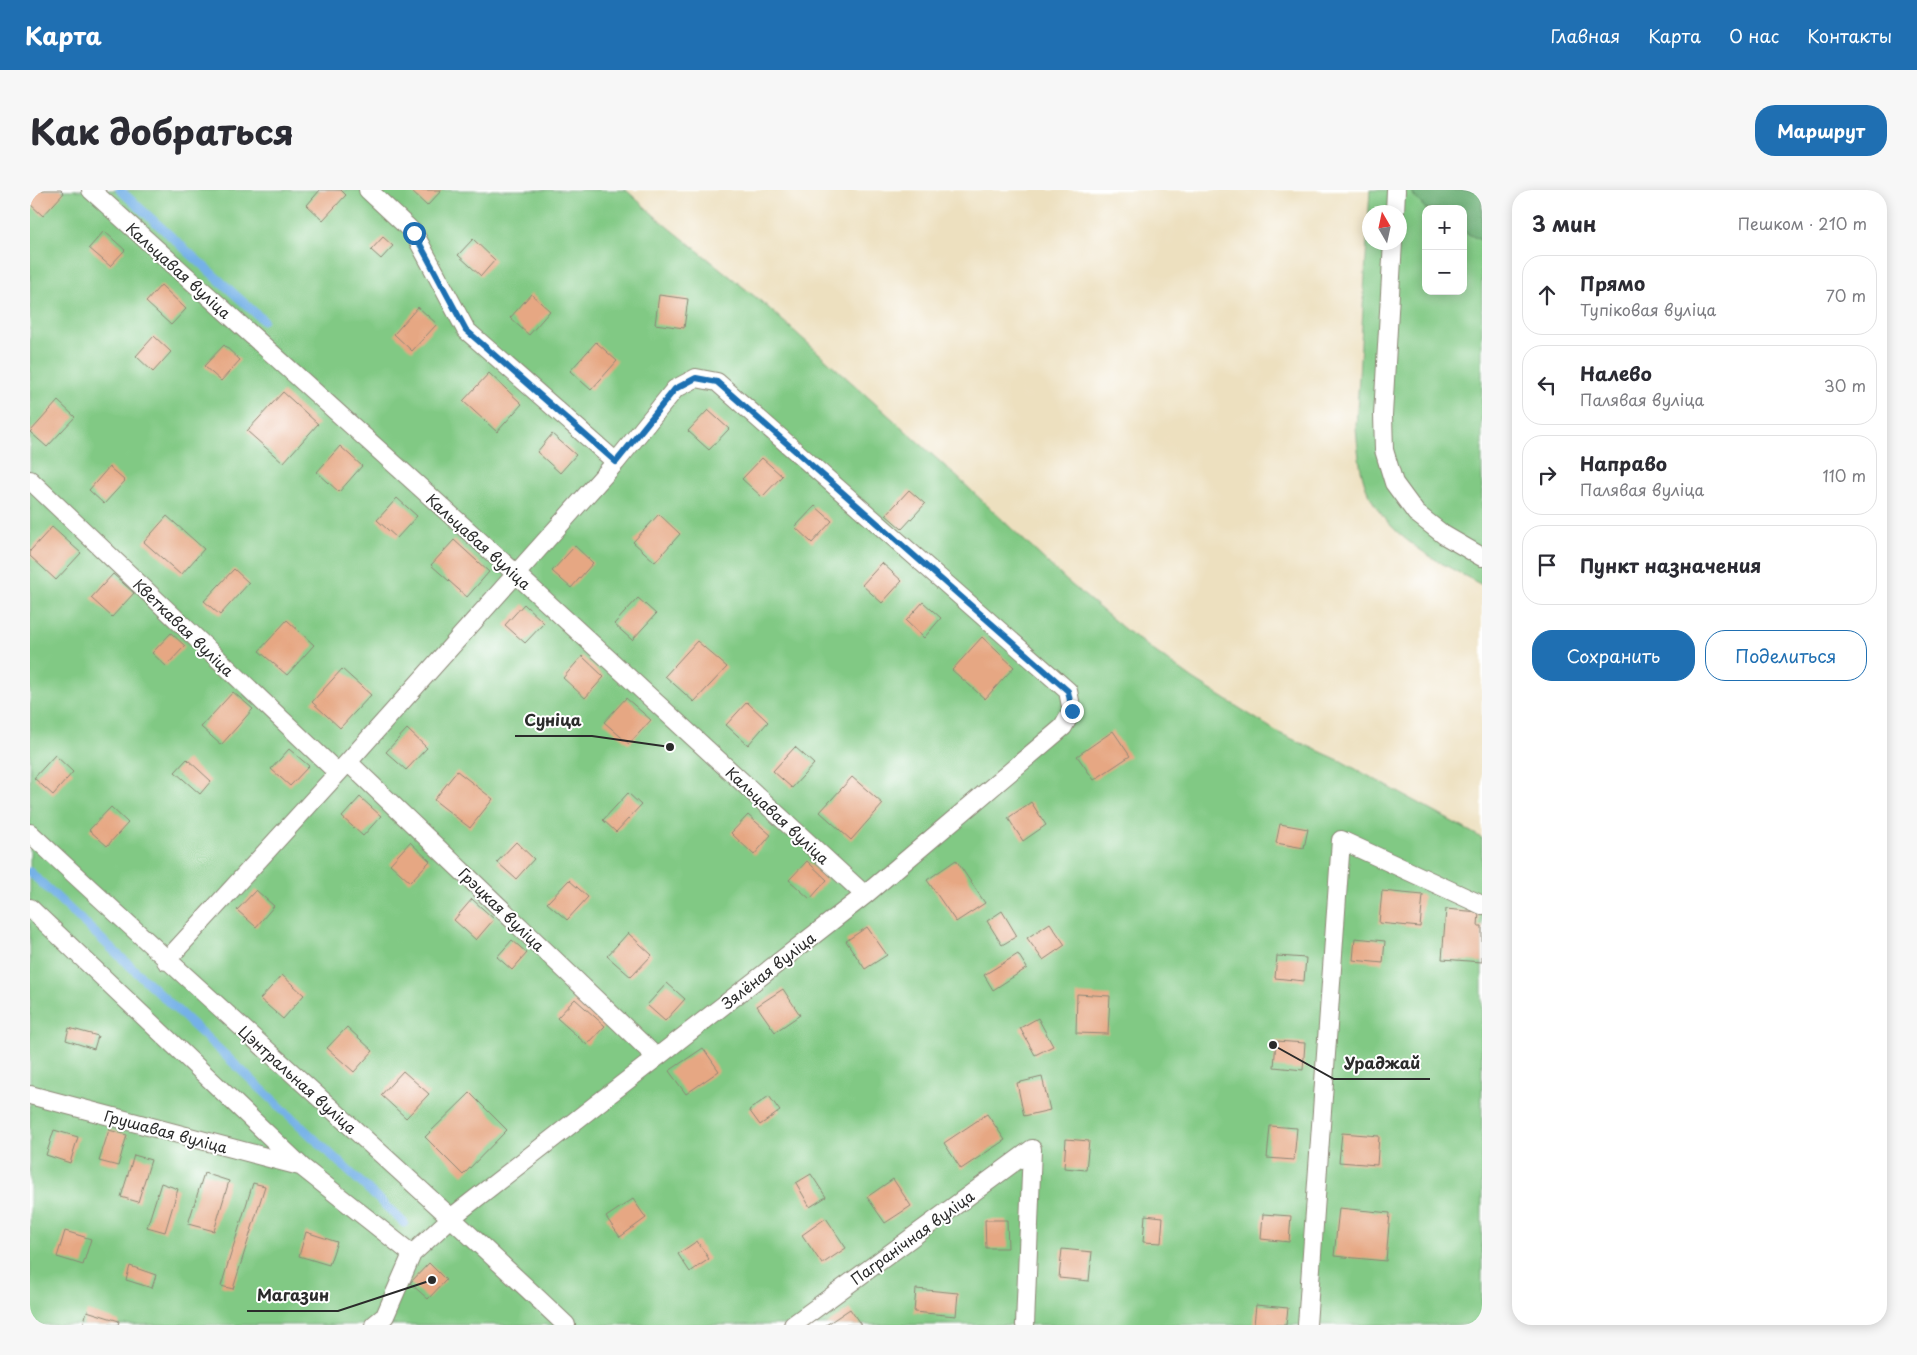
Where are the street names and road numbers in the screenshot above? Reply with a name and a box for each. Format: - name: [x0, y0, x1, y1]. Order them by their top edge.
- street label: Кальцавая вуліца: [121, 216, 237, 324]
- street label: Кальцавая вуліца: [421, 487, 537, 595]
- street label: Кветкавая вуліца: [128, 573, 240, 682]
- street label: Кальцавая вуліца: [721, 761, 836, 870]
- street label: Грэцкая вуліца: [454, 862, 551, 957]
- street label: Зялёная вуліца: [716, 925, 821, 1014]
- street label: Цэнтральная вуліца: [234, 1019, 363, 1139]
- street label: Грушавая вуліца: [102, 1103, 231, 1159]
- street label: Пагранічная вуліца: [845, 1184, 979, 1290]

